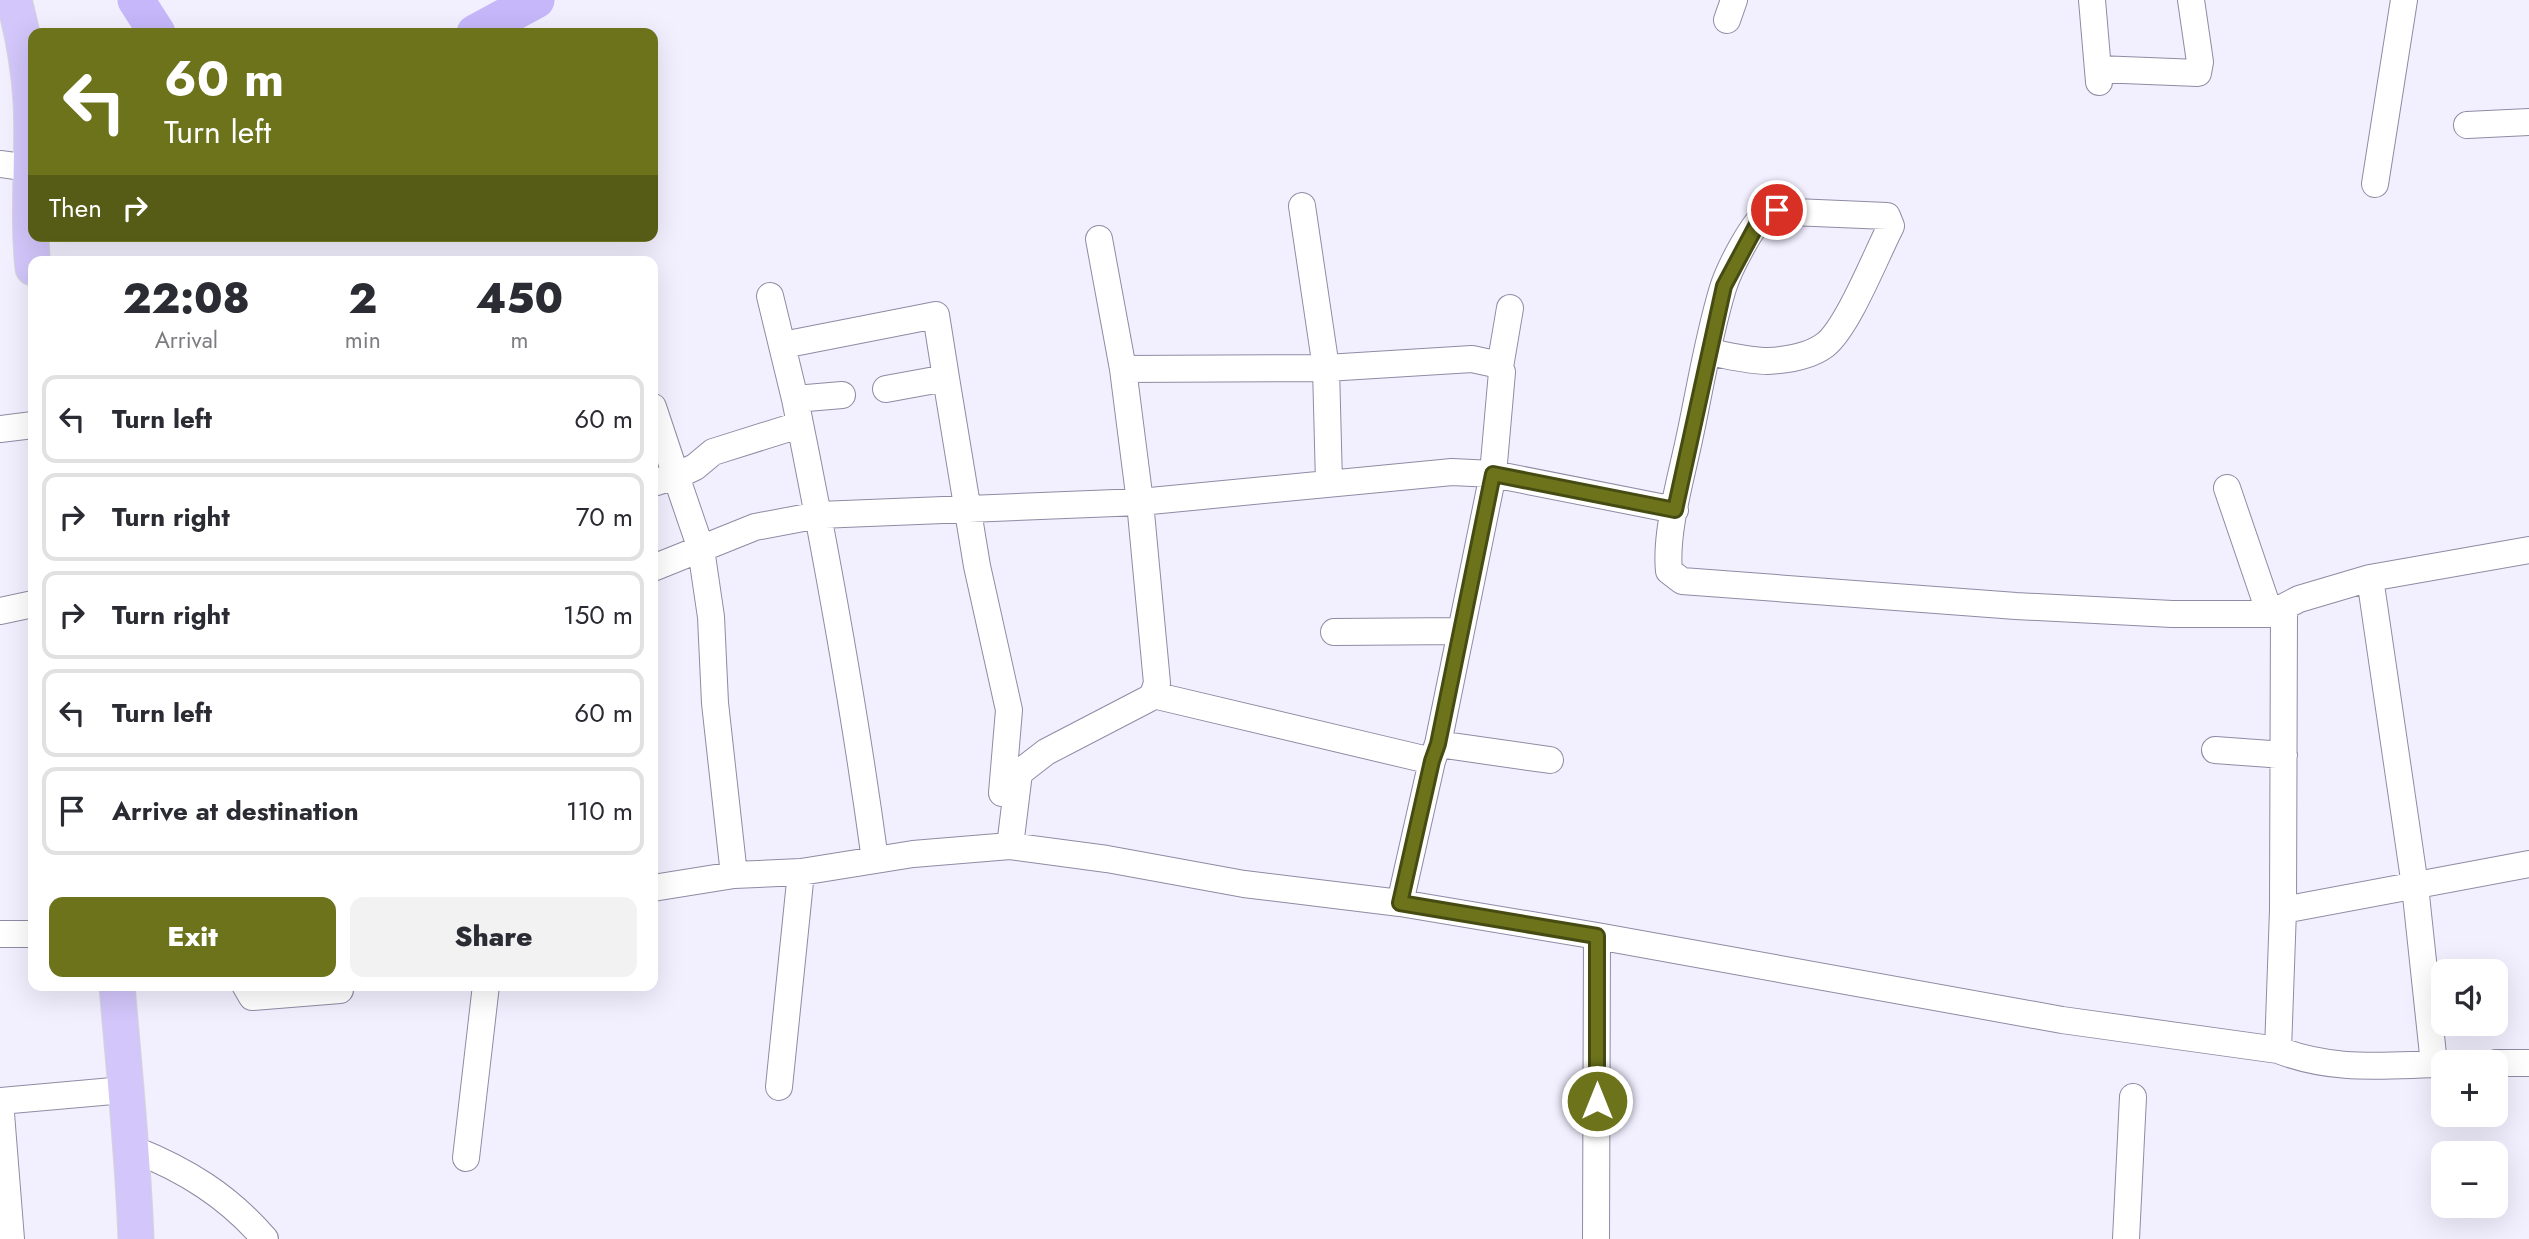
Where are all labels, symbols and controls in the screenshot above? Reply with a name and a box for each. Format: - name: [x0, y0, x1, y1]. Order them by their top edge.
- text: 60 m: [164, 44, 284, 114]
- icon: left: [49, 56, 140, 147]
- text: Turn left: [164, 109, 271, 155]
- pin: [1747, 180, 1807, 240]
- text: Then: [49, 189, 102, 227]
- icon: right: [116, 189, 154, 227]
- icon: arrive: [1758, 191, 1796, 229]
- text: 22:08: [123, 268, 250, 329]
- text: 2: [348, 268, 377, 329]
- text: 450: [476, 268, 563, 329]
- text: Arrival: [155, 323, 218, 357]
- text: min: [345, 323, 381, 357]
- text: m: [510, 323, 528, 357]
- icon: left: [53, 400, 91, 438]
- text: Turn left: [112, 400, 212, 438]
- text: 60 m: [574, 400, 633, 438]
- icon: right: [53, 498, 91, 536]
- text: Turn right: [112, 498, 230, 536]
- text: 70 m: [576, 498, 633, 536]
- icon: right: [53, 596, 91, 634]
- text: Turn right: [112, 596, 230, 634]
- text: 150 m: [563, 596, 633, 634]
- icon: left: [53, 694, 91, 732]
- text: Turn left: [112, 694, 212, 732]
- text: 60 m: [574, 694, 633, 732]
- icon: arrive: [53, 792, 91, 830]
- text: Arrive at destination: [112, 792, 359, 830]
- text: 110 m: [566, 792, 633, 830]
- button: Exit: [49, 897, 336, 977]
- button: Share: [350, 897, 637, 977]
- map controls: [2431, 959, 2508, 1218]
- button: sound: [2431, 959, 2508, 1036]
- button: +: [2431, 1050, 2508, 1127]
- position arrow: [1560, 1064, 1634, 1138]
- button: −: [2431, 1141, 2508, 1218]

